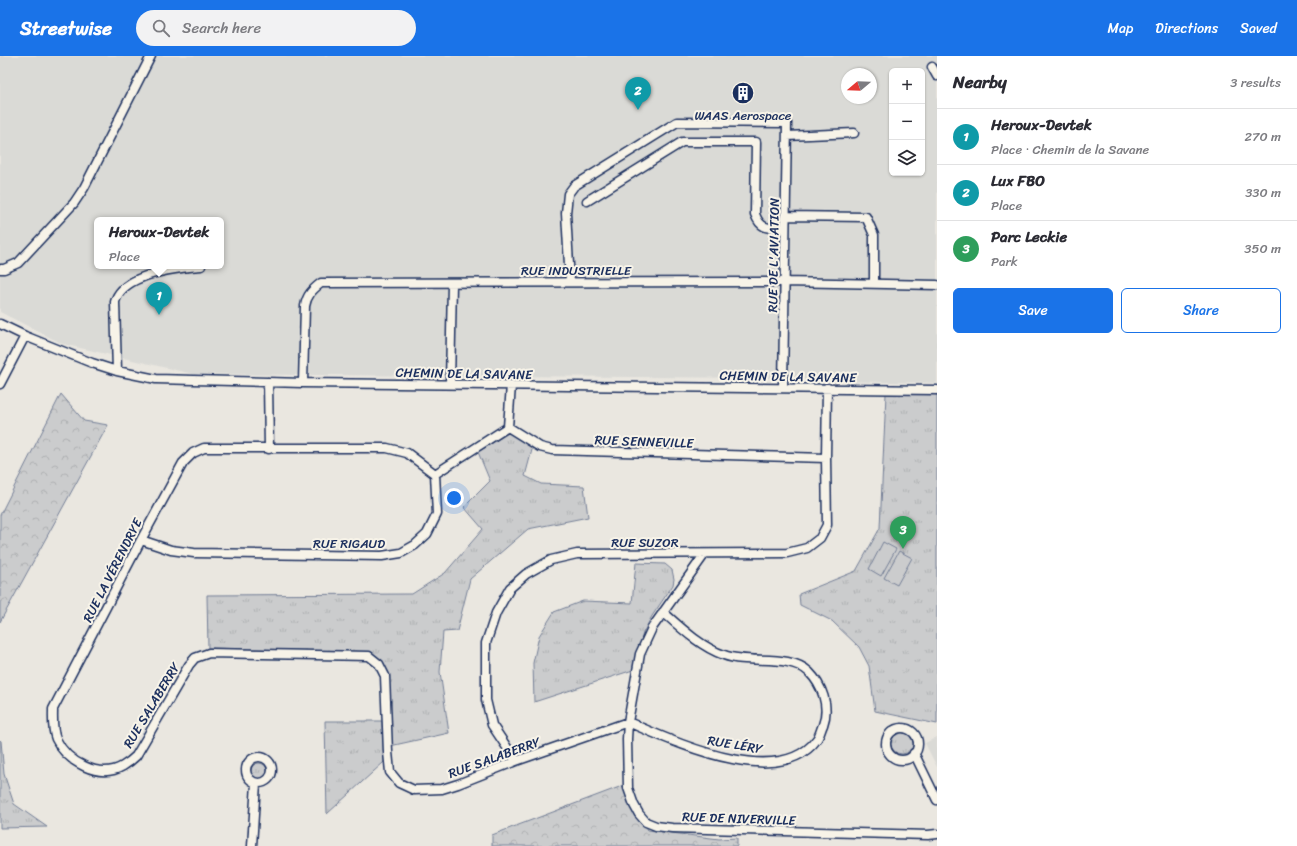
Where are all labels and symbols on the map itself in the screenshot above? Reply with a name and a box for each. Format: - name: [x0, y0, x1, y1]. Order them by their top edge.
- north arrow: [841, 68, 877, 104]
- pin: 2: [625, 77, 651, 110]
- building icon: WAAS Aerospace: [730, 80, 756, 106]
- place label: WAAS Aerospace: [694, 104, 792, 127]
- street label: RUE DE L'AVIATION: [761, 197, 786, 313]
- street label: RUE INDUSTRIELLE: [521, 259, 632, 282]
- pin: 1: [146, 282, 172, 315]
- street label: CHEMIN DE LA SAVANE: [395, 361, 533, 386]
- street label: CHEMIN DE LA SAVANE: [719, 364, 857, 389]
- street label: RUE SENNEVILLE: [594, 428, 695, 455]
- your location: [444, 488, 464, 508]
- street label: RUE LA VÉRENDRYE: [76, 513, 149, 626]
- pin: 3: [890, 516, 916, 549]
- street label: RUE SUZOR: [611, 531, 679, 554]
- street label: RUE RIGAUD: [313, 532, 385, 555]
- street label: RUE SALABERRY: [117, 657, 187, 753]
- street label: RUE LÉRY: [706, 729, 765, 760]
- street label: RUE SALABERRY: [445, 730, 544, 785]
- street label: RUE DE NIVERVILLE: [682, 805, 797, 832]

